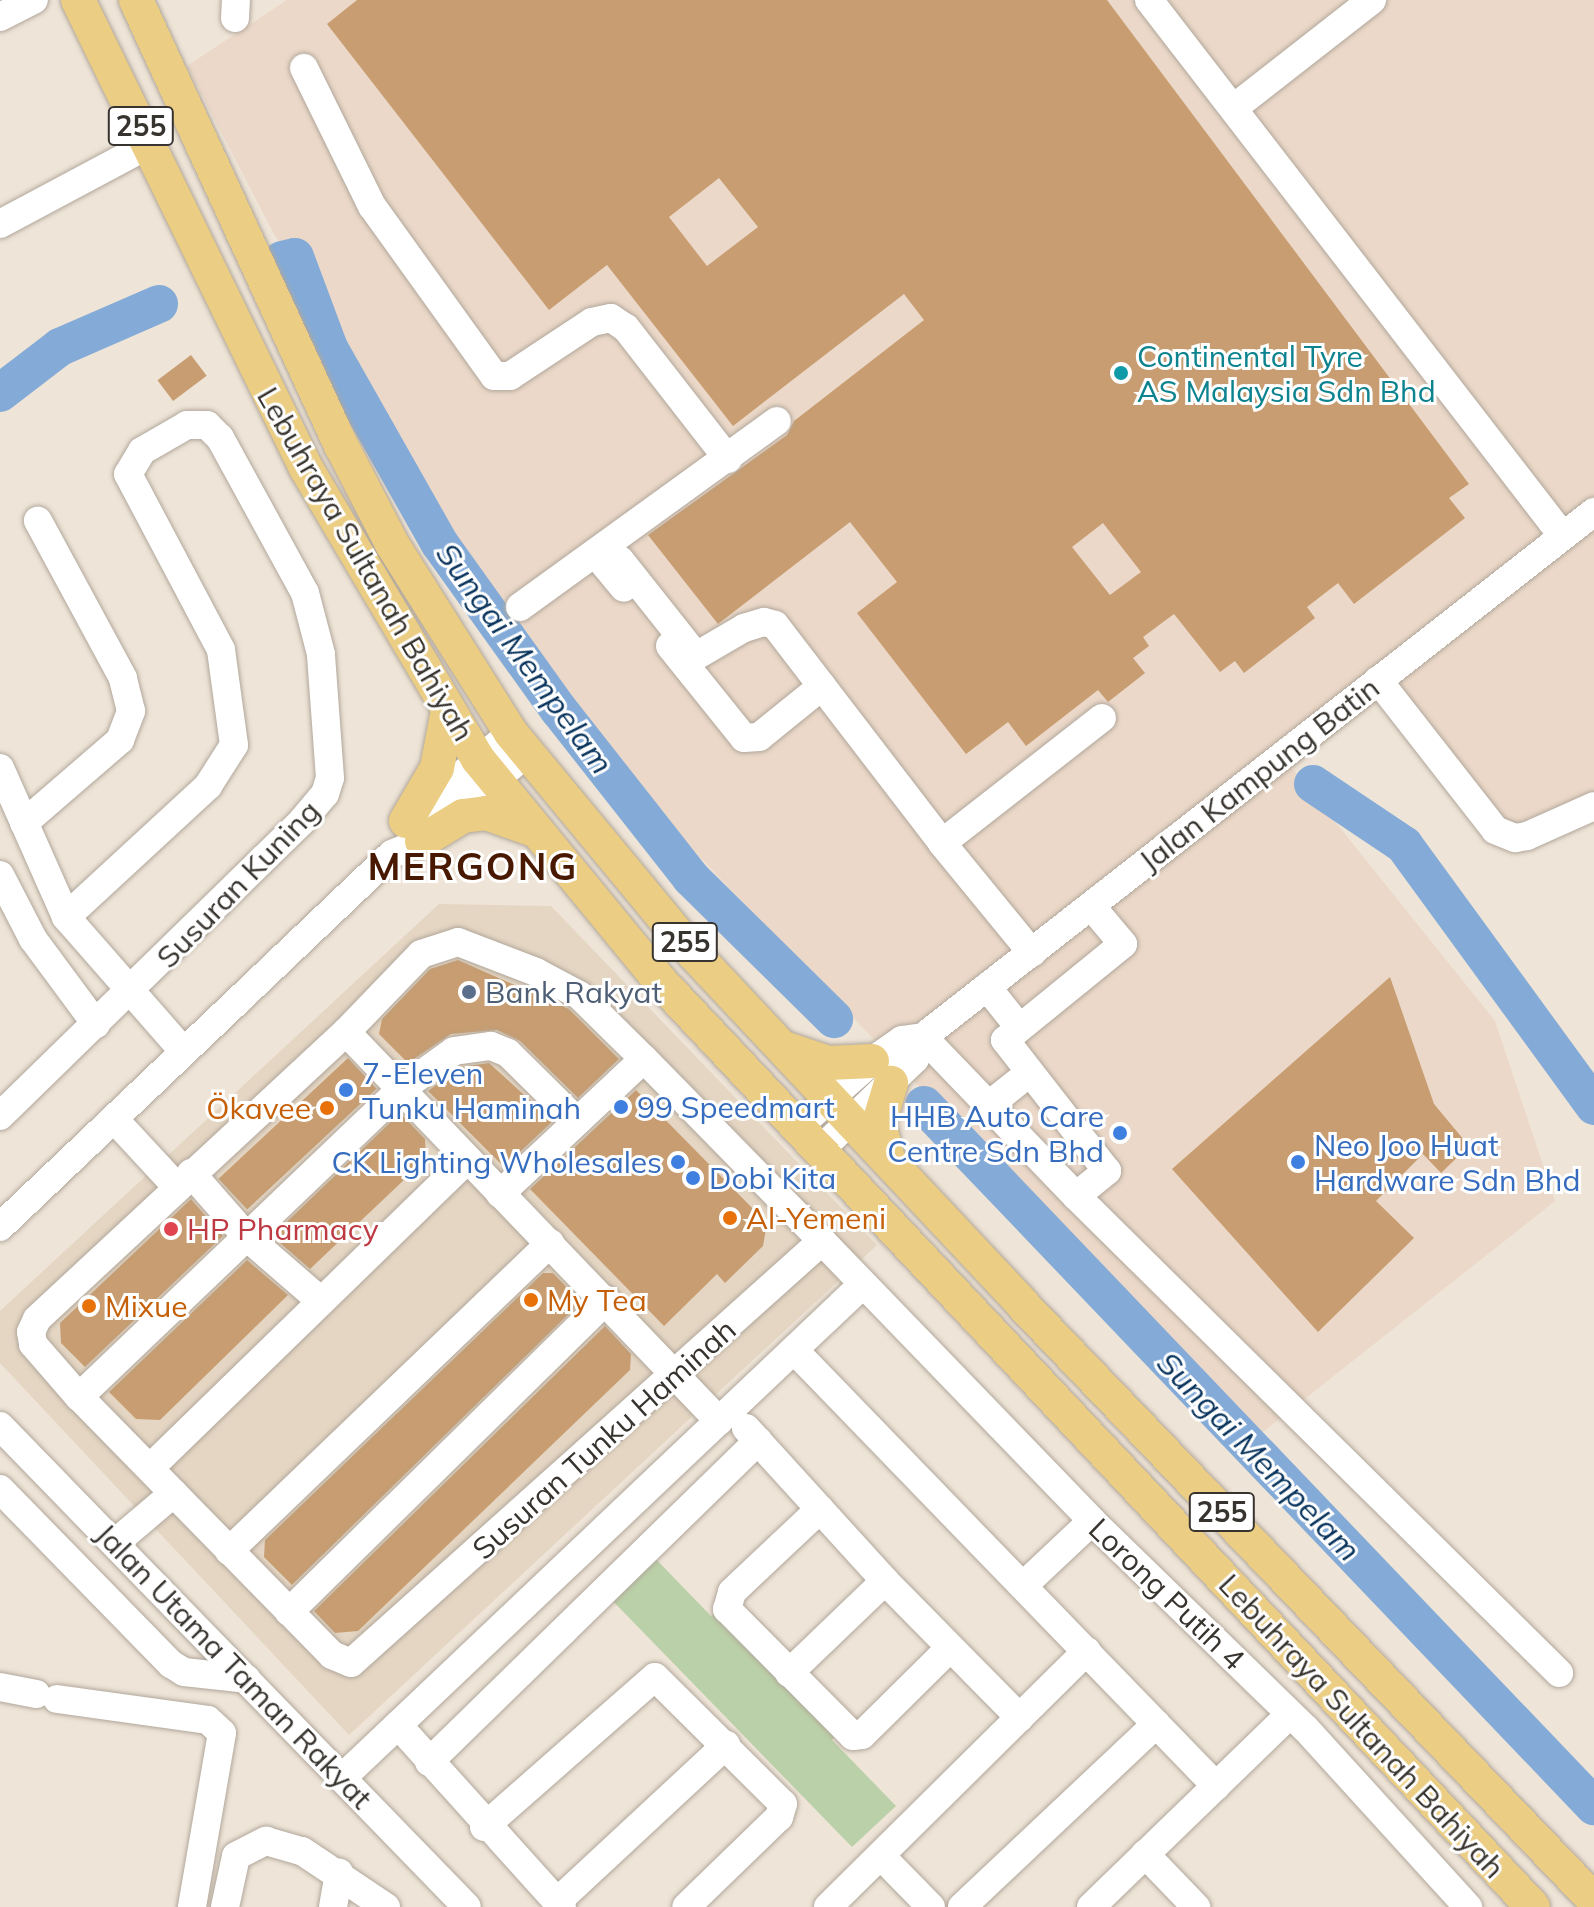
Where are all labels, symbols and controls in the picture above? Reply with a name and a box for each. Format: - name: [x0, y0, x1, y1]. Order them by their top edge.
- road number: 255: [107, 102, 175, 150]
- place label: Continental Tyre AS Malaysia Sdn Bhd: [1137, 338, 1436, 408]
- marker: Continental Tyre AS Malaysia Sdn Bhd: [1112, 364, 1130, 382]
- street label: Lebuhraya Sultanah Bahiyah: [250, 381, 482, 747]
- water label: Sungai Mempelam: [428, 535, 622, 781]
- street label: Jalan Kampung Batin: [1132, 669, 1386, 879]
- street label: Susuran Kuning: [149, 793, 327, 975]
- district label: MERGONG: [368, 844, 578, 890]
- road number: 255: [651, 918, 719, 966]
- place label: Bank Rakyat: [485, 974, 662, 1010]
- marker: Bank Rakyat: [460, 983, 478, 1001]
- place label: 7-Eleven Tunku Haminah: [362, 1055, 581, 1126]
- marker: 7-Eleven Tunku Haminah: [337, 1081, 355, 1099]
- place label: 99 Speedmart: [637, 1089, 835, 1125]
- place label: Ökavee: [206, 1090, 311, 1126]
- marker: 99 Speedmart: [612, 1098, 630, 1116]
- place label: HHB Auto Care Centre Sdn Bhd: [887, 1098, 1104, 1168]
- marker: Ökavee: [318, 1099, 336, 1117]
- marker: HHB Auto Care Centre Sdn Bhd: [1111, 1124, 1129, 1142]
- place label: Neo Joo Huat Hardware Sdn Bhd: [1314, 1127, 1580, 1198]
- place label: CK Lighting Wholesales: [332, 1144, 662, 1180]
- marker: CK Lighting Wholesales: [669, 1153, 687, 1171]
- marker: Neo Joo Huat Hardware Sdn Bhd: [1289, 1153, 1307, 1171]
- place label: Dobi Kita: [709, 1160, 836, 1196]
- marker: Dobi Kita: [684, 1169, 702, 1187]
- place label: Al-Yemeni: [746, 1200, 886, 1236]
- marker: Al-Yemeni: [721, 1209, 739, 1227]
- place label: HP Pharmacy: [187, 1211, 379, 1247]
- marker: HP Pharmacy: [162, 1220, 180, 1238]
- place label: My Tea: [547, 1282, 647, 1318]
- place label: Mixue: [105, 1288, 188, 1324]
- marker: My Tea: [522, 1291, 540, 1309]
- marker: Mixue: [80, 1297, 98, 1315]
- street label: Susuran Tunku Haminah: [465, 1311, 743, 1567]
- water label: Sungai Mempelam: [1149, 1343, 1369, 1569]
- road number: 255: [1188, 1488, 1256, 1536]
- street label: Lorong Putih 4: [1082, 1511, 1252, 1677]
- street label: Jalan Utama Taman Rakyat: [88, 1516, 380, 1816]
- street label: Lebuhraya Sultanah Bahiyah: [1212, 1567, 1512, 1885]

